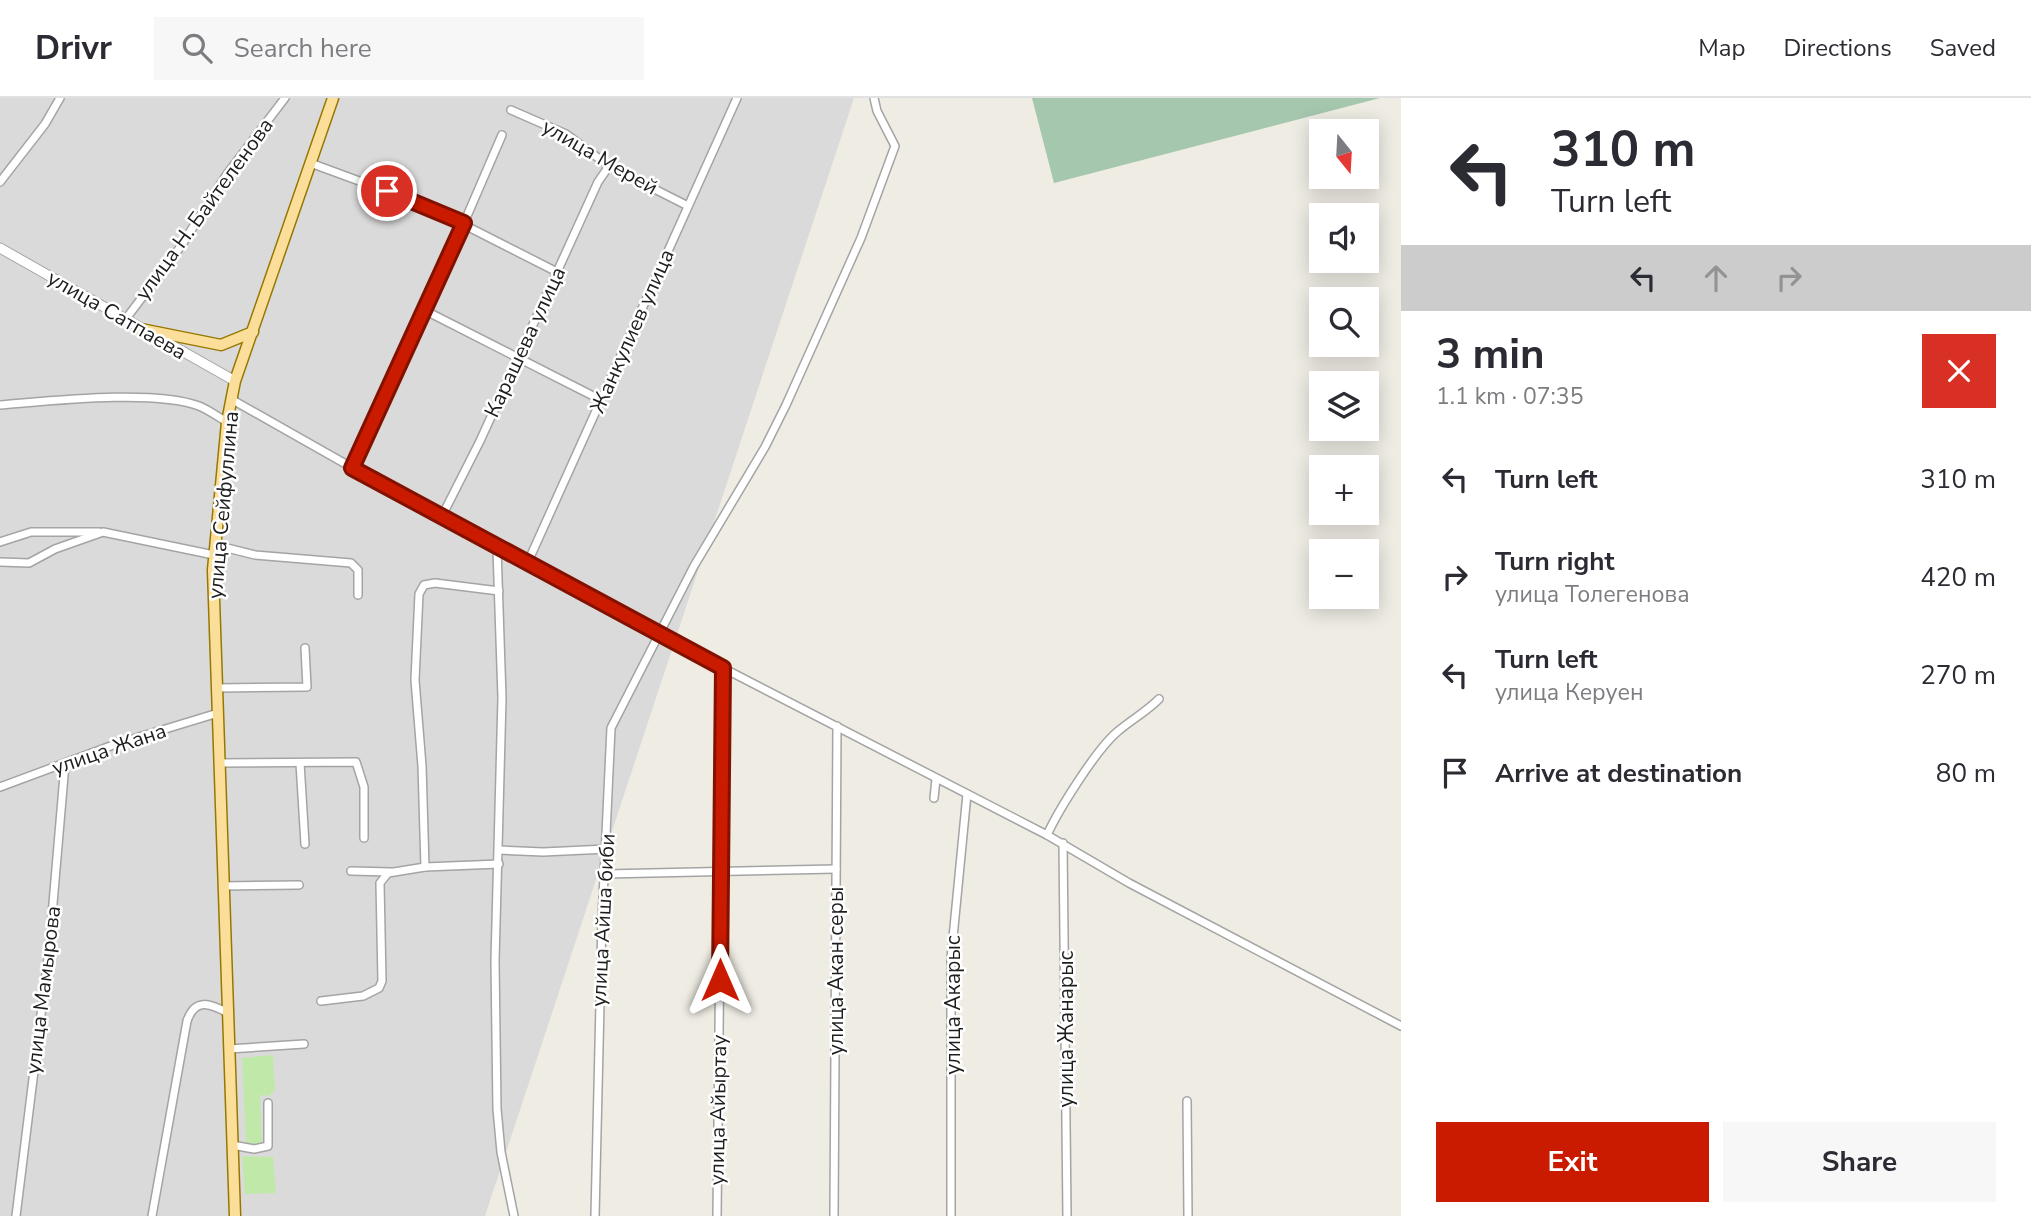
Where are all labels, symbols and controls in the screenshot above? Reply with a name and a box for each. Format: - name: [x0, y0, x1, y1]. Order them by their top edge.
- search box: [154, 17, 644, 80]
- text: Drivr: [35, 26, 112, 71]
- icon: search: [178, 29, 216, 67]
- text: Search here: [234, 31, 372, 66]
- text: Map: [1698, 32, 1745, 64]
- text: Directions: [1783, 32, 1892, 64]
- text: Saved: [1930, 32, 1996, 64]
- street label: улица Н. Байтеленова: [128, 112, 280, 306]
- street label: улица Мерей: [537, 113, 663, 201]
- text: 310 m: [1551, 116, 1695, 183]
- north arrow: [1309, 119, 1379, 189]
- map controls: [1309, 119, 1379, 609]
- icon: left: [1436, 126, 1527, 217]
- pin: [357, 161, 417, 221]
- icon: arrive: [368, 172, 406, 210]
- text: Turn left: [1551, 180, 1671, 223]
- button: sound: [1309, 203, 1379, 273]
- street label: Жанкулиев улица: [583, 245, 681, 417]
- icon: left: [1624, 259, 1662, 297]
- icon: ahead: [1697, 259, 1735, 297]
- icon: right: [1770, 259, 1808, 297]
- street label: Карашева улица: [478, 262, 572, 422]
- street label: улица Сатпаева: [42, 264, 192, 366]
- button: search: [1309, 287, 1379, 357]
- text: 3 min: [1436, 326, 1545, 383]
- button: close: [1922, 334, 1996, 408]
- button: layers: [1309, 371, 1379, 441]
- text: 1.1 km · 07:35: [1436, 381, 1583, 412]
- street label: улица Сейфуллина: [201, 410, 245, 600]
- button: +: [1309, 455, 1379, 525]
- icon: left: [1436, 460, 1474, 498]
- text: Turn left: [1495, 462, 1598, 497]
- text: 310 m: [1920, 462, 1996, 497]
- button: −: [1309, 539, 1379, 609]
- text: Turn right: [1495, 544, 1614, 579]
- icon: right: [1436, 558, 1474, 596]
- text: 420 m: [1920, 560, 1996, 595]
- text: улица Толегенова: [1495, 579, 1690, 610]
- text: Turn left: [1495, 642, 1598, 677]
- icon: left: [1436, 656, 1474, 694]
- text: 270 m: [1920, 658, 1996, 693]
- text: улица Керуен: [1495, 677, 1643, 708]
- street label: улица Жана: [48, 716, 170, 782]
- icon: arrive: [1436, 754, 1474, 792]
- text: Arrive at destination: [1495, 756, 1742, 791]
- text: 80 m: [1936, 756, 1996, 791]
- street label: улица Айша биби: [584, 833, 622, 1007]
- street label: улица Акан серы: [822, 887, 850, 1055]
- street label: улица Мамырова: [19, 904, 67, 1076]
- street label: улица Акарыс: [939, 935, 967, 1075]
- position arrow: [683, 943, 757, 1017]
- street label: улица Жанарыс: [1052, 950, 1080, 1107]
- street label: улица Айыртау: [703, 1034, 733, 1186]
- button: Exit: [1436, 1122, 1709, 1202]
- button: Share: [1723, 1122, 1996, 1202]

